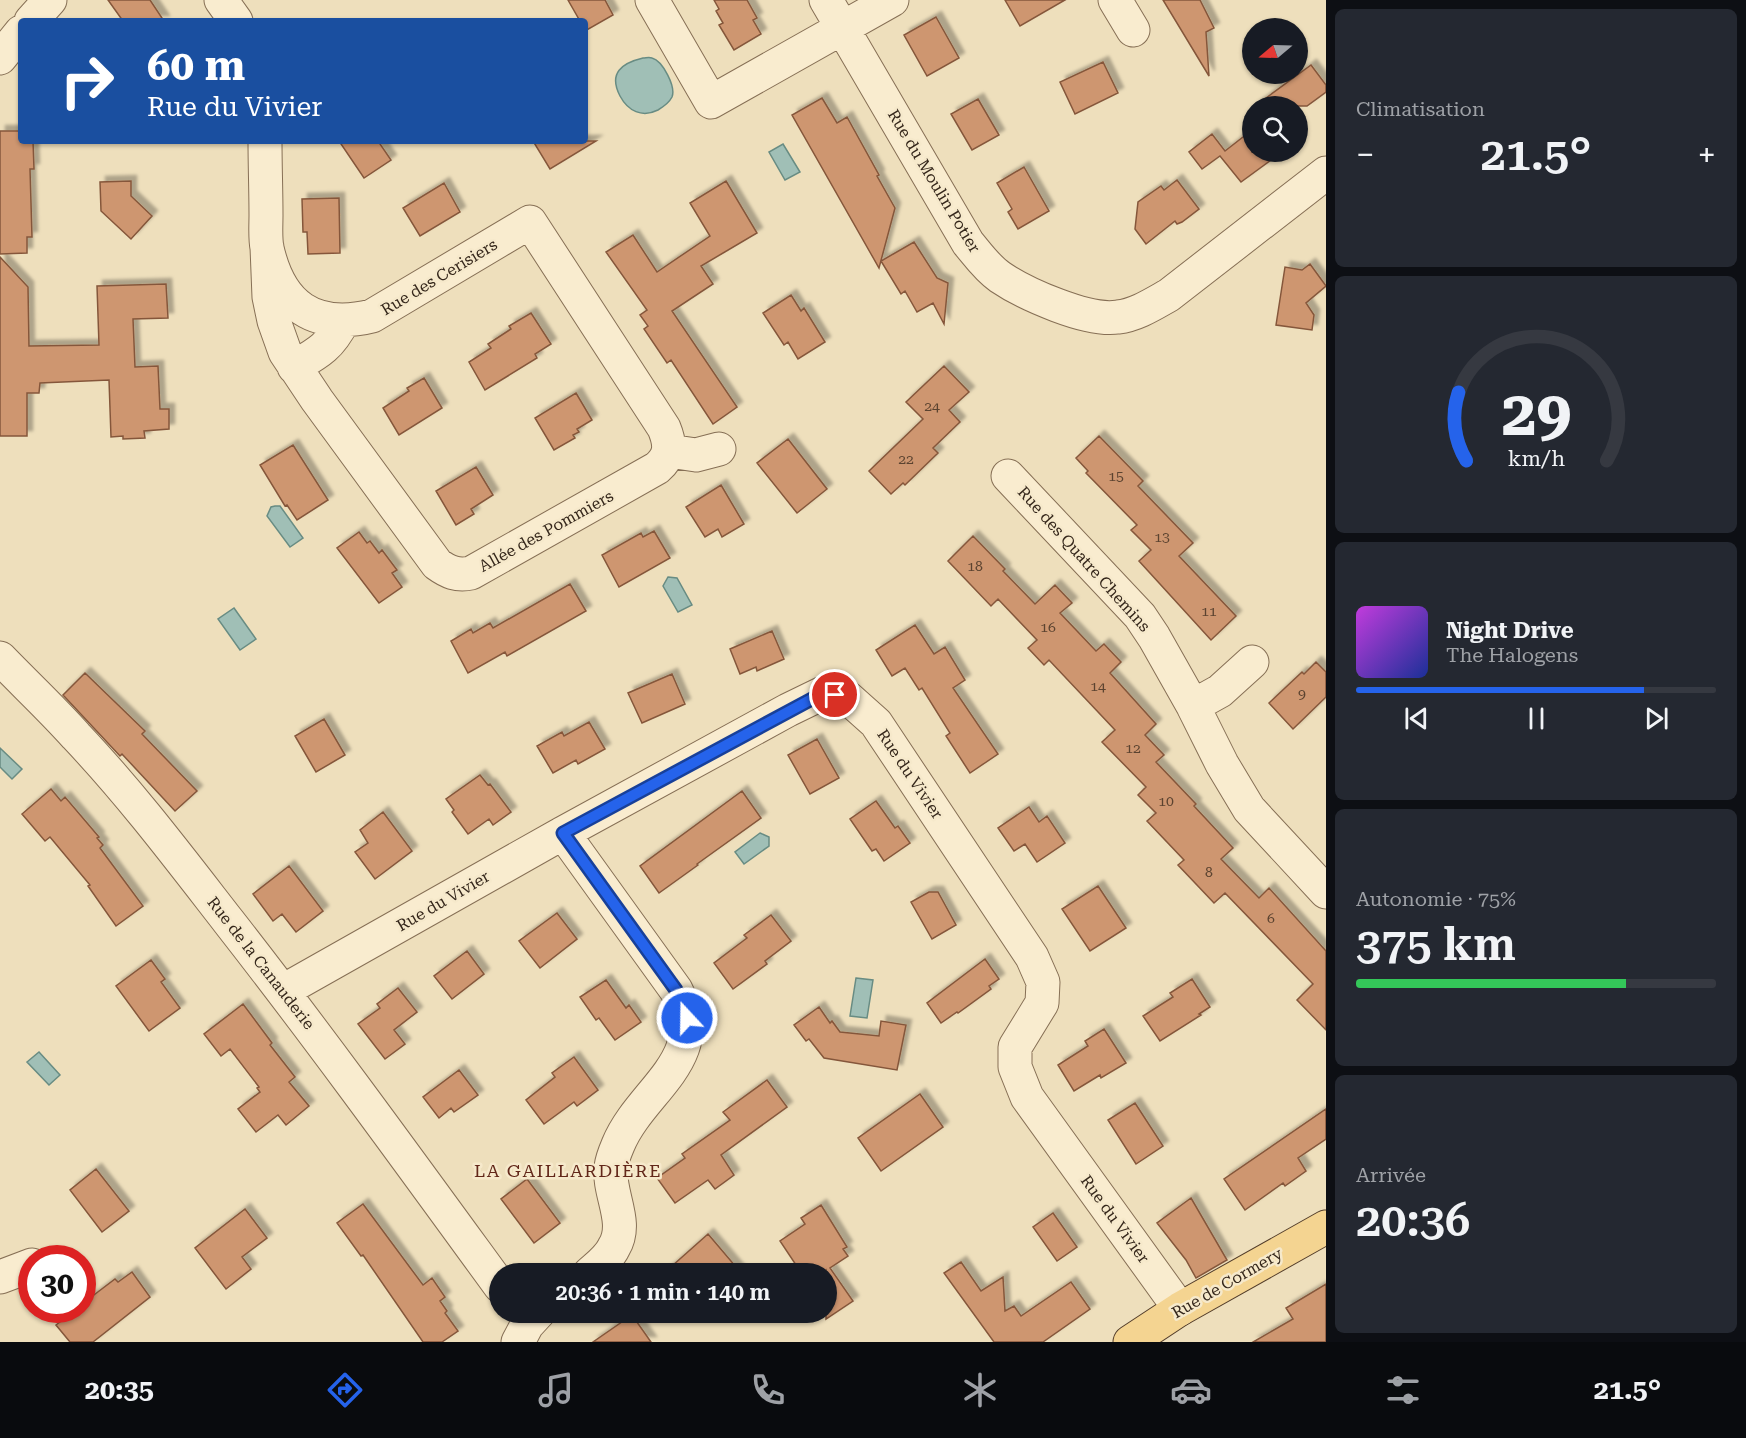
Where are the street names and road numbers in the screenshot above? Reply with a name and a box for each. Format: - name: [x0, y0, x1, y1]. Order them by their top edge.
- street label: Rue du Moulin Potier: [884, 106, 984, 256]
- street label: Rue des Cerisiers: [378, 235, 501, 319]
- street label: Rue des Quatre Chemins: [1014, 482, 1155, 636]
- street label: Allée des Pommiers: [475, 486, 617, 576]
- street label: Rue du Vivier: [873, 726, 947, 823]
- street label: Rue du Vivier: [393, 867, 493, 935]
- street label: Rue de la Canauderie: [203, 893, 319, 1033]
- street label: Rue du Vivier: [1077, 1171, 1153, 1267]
- street label: Rue de Cormery: [1168, 1243, 1286, 1322]

